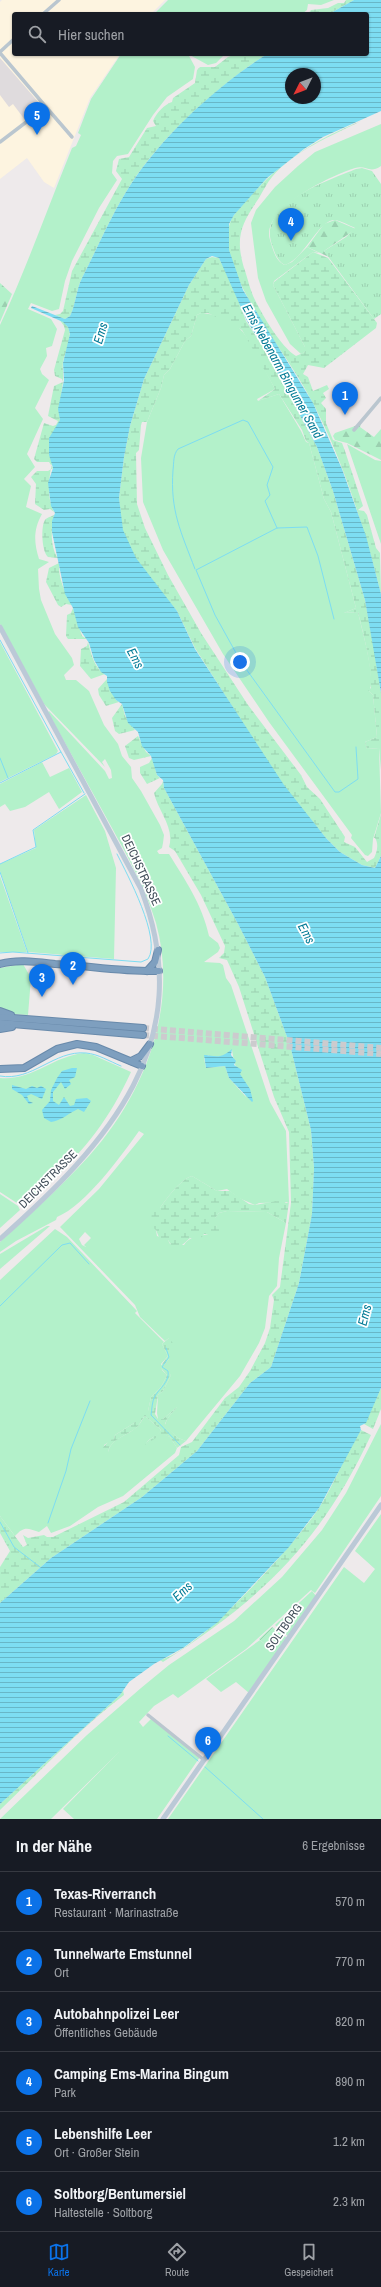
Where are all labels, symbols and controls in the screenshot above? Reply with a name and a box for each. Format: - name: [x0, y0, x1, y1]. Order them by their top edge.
- search box: [12, 12, 369, 56]
- icon: search: [26, 23, 48, 45]
- text: Hier suchen: [58, 24, 124, 45]
- north arrow: [285, 68, 321, 104]
- pin: 5: [24, 102, 50, 135]
- pin: 4: [278, 208, 304, 241]
- water label: Ems Nebenarm Bingumer Sand: [239, 301, 327, 441]
- water label: Ems: [89, 320, 112, 346]
- pin: 1: [332, 382, 358, 415]
- water label: Ems: [123, 645, 148, 672]
- your location: [230, 652, 250, 672]
- street label: DEICHSTRASSE: [118, 832, 164, 908]
- water label: Ems: [294, 920, 319, 947]
- pin: 2: [60, 952, 86, 985]
- pin: 3: [29, 964, 55, 997]
- street label: DEICHSTRASSE: [15, 1146, 81, 1212]
- water label: Ems: [354, 1303, 375, 1328]
- water label: Ems: [169, 1578, 196, 1605]
- street label: SOLTBORG: [262, 1600, 306, 1654]
- pin: 6: [195, 1727, 221, 1760]
- text: In der Nähe: [16, 1834, 92, 1857]
- text: 6 Ergebnisse: [302, 1837, 365, 1854]
- text: Texas-Riverranch: [54, 1883, 156, 1904]
- text: 1: [26, 1893, 32, 1910]
- text: 570 m: [335, 1893, 365, 1910]
- text: Restaurant · Marinastraße: [54, 1904, 178, 1921]
- text: Tunnelwarte Emstunnel: [54, 1943, 192, 1964]
- text: 2: [26, 1953, 32, 1970]
- text: 770 m: [335, 1953, 365, 1970]
- text: Ort: [54, 1964, 69, 1981]
- text: Autobahnpolizei Leer: [54, 2003, 179, 2024]
- text: 3: [26, 2013, 32, 2030]
- text: 820 m: [335, 2013, 365, 2030]
- text: Öffentliches Gebäude: [54, 2024, 158, 2041]
- text: Camping Ems-Marina Bingum: [54, 2063, 229, 2084]
- text: 4: [26, 2073, 32, 2090]
- text: 890 m: [335, 2073, 365, 2090]
- text: Park: [54, 2084, 76, 2101]
- text: Lebenshilfe Leer: [54, 2123, 152, 2144]
- text: 5: [26, 2133, 32, 2150]
- text: 1.2 km: [333, 2133, 365, 2150]
- text: Ort · Großer Stein: [54, 2144, 139, 2161]
- text: Soltborg/Bentumersiel: [54, 2183, 186, 2204]
- text: 6: [26, 2193, 32, 2210]
- text: 2.3 km: [333, 2193, 365, 2210]
- text: Haltestelle · Soltborg: [54, 2204, 152, 2221]
- tab: Karte: [48, 2241, 70, 2279]
- tab: Route: [165, 2241, 189, 2279]
- tab: Gespeichert: [284, 2241, 333, 2279]

